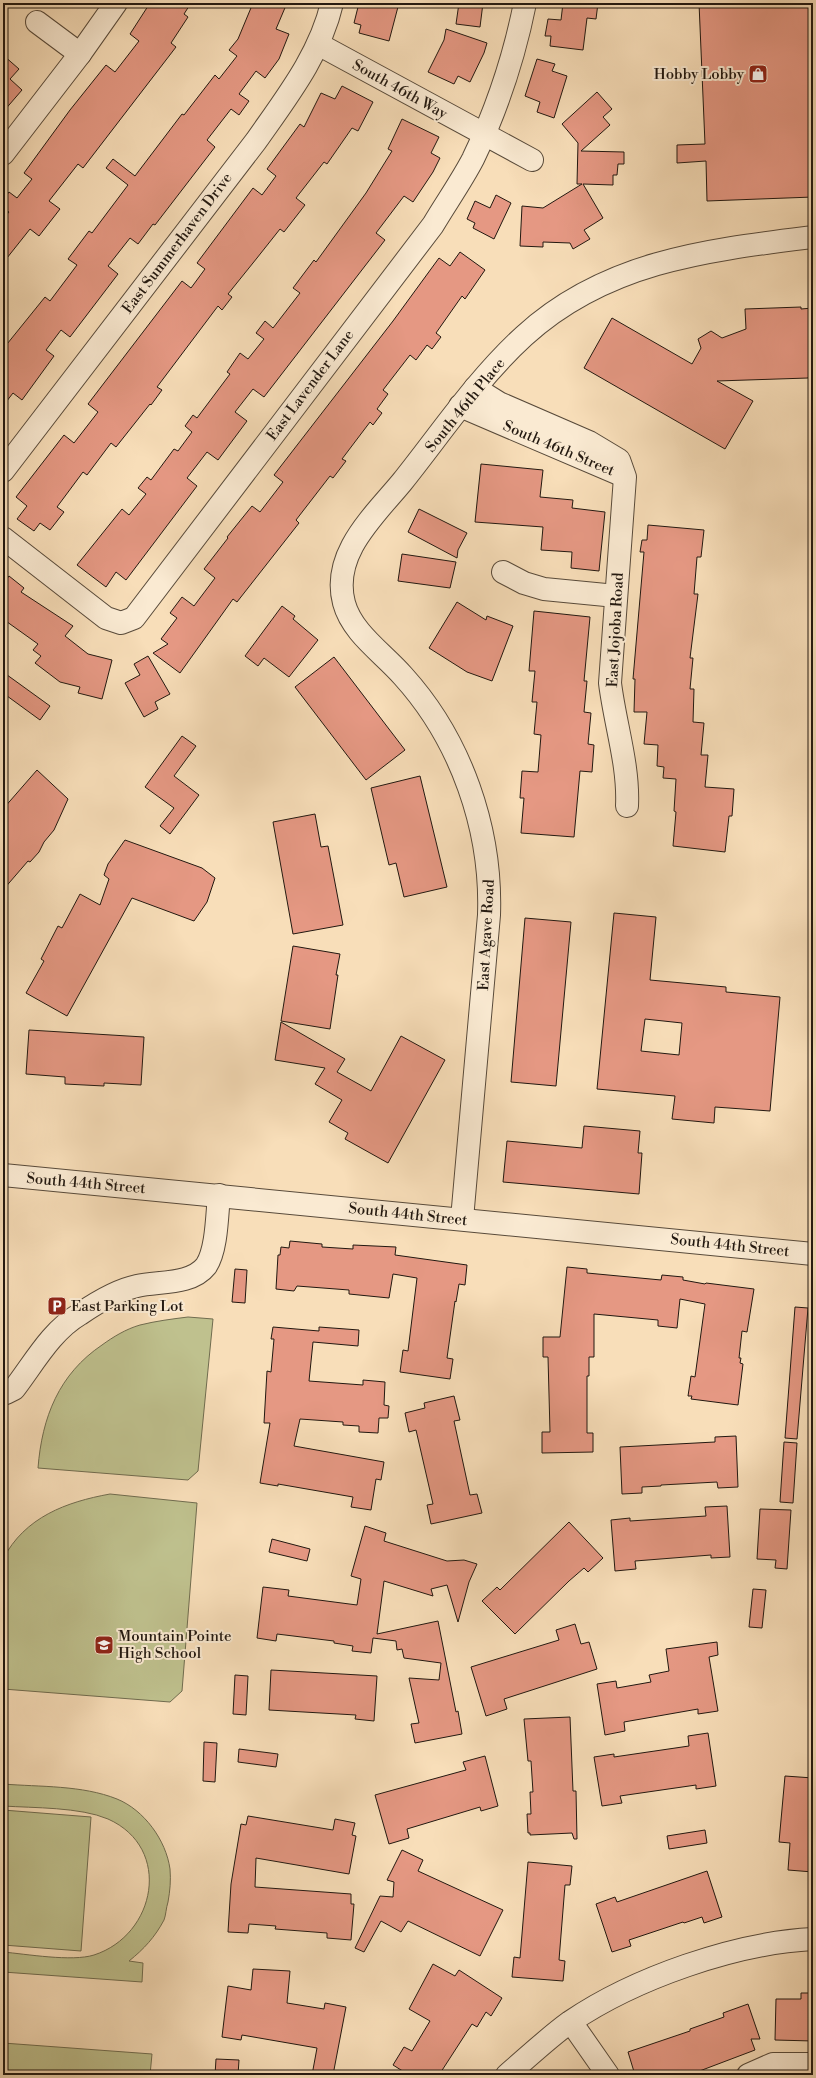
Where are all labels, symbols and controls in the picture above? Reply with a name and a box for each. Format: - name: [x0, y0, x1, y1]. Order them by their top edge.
- street label: South 46th Way: [349, 55, 451, 124]
- shop icon: Hobby Lobby: [747, 63, 769, 85]
- place label: Hobby Lobby: [654, 65, 745, 84]
- street label: East Summerhaven Drive: [118, 169, 237, 318]
- street label: East Lavender Lane: [263, 326, 358, 444]
- street label: South 46th Place: [421, 354, 509, 456]
- street label: South 46th Street: [500, 416, 618, 481]
- street label: East Jojoba Road: [603, 571, 628, 688]
- street label: East Agave Road: [474, 878, 499, 991]
- street label: South 44th Street: [26, 1169, 147, 1198]
- street label: South 44th Street: [348, 1199, 469, 1230]
- street label: South 44th Street: [670, 1230, 791, 1261]
- parking icon: East Parking Lot: [46, 1295, 68, 1317]
- place label: East Parking Lot: [71, 1297, 184, 1316]
- place label: Mountain Pointe High School: [118, 1627, 232, 1663]
- school or university icon: Mountain Pointe High School: [93, 1634, 115, 1656]

